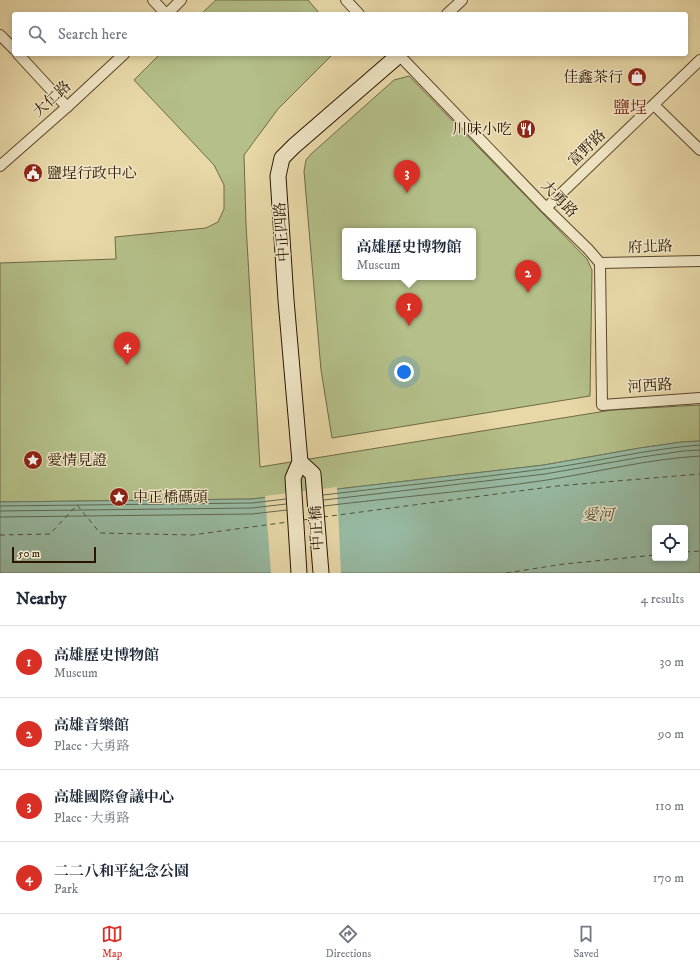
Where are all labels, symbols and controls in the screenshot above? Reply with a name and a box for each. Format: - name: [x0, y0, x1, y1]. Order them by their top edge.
- search box: [12, 12, 688, 56]
- icon: search: [26, 23, 48, 45]
- text: Search here: [58, 25, 127, 44]
- shop icon: 佳鑫茶行: [626, 66, 648, 88]
- place label: 佳鑫茶行: [563, 68, 623, 87]
- street label: 大仁路: [29, 77, 75, 121]
- district label: 鹽埕: [613, 97, 647, 119]
- restaurant icon: 川味小吃: [515, 118, 537, 140]
- place label: 川味小吃: [452, 120, 512, 139]
- street label: 富野路: [564, 126, 610, 170]
- pin: 3: [394, 160, 420, 193]
- public building icon: 鹽埕行政中心: [22, 162, 44, 184]
- place label: 鹽埕行政中心: [47, 164, 137, 183]
- street label: 大勇路: [537, 176, 581, 222]
- street label: 中正四路: [270, 201, 294, 263]
- popup: [342, 228, 476, 280]
- street label: 府北路: [627, 237, 673, 257]
- text: 高雄歷史博物館: [356, 238, 462, 257]
- text: Museum: [356, 257, 400, 273]
- pin: 2: [515, 260, 541, 293]
- pin: 1: [396, 293, 422, 326]
- pin: 4: [114, 332, 140, 365]
- your location: [394, 362, 414, 382]
- street label: 河西路: [627, 375, 673, 397]
- place icon: 愛情見證: [22, 449, 44, 471]
- place label: 愛情見證: [47, 451, 107, 470]
- place icon: 中正橋碼頭: [108, 486, 130, 508]
- place label: 中正橋碼頭: [133, 488, 208, 507]
- street label: 中正橋: [306, 505, 328, 551]
- water label: 愛河: [582, 505, 617, 525]
- map controls: [652, 525, 688, 561]
- button: locate: [652, 525, 688, 561]
- scale bar: [12, 545, 96, 564]
- text: 50 m: [18, 547, 40, 561]
- text: Nearby: [16, 588, 66, 610]
- text: 4 results: [641, 591, 684, 607]
- text: 高雄歷史博物館: [54, 646, 159, 665]
- text: 1: [27, 654, 31, 670]
- text: 30 m: [660, 654, 684, 670]
- text: Museum: [54, 665, 98, 681]
- text: 高雄音樂館: [54, 716, 129, 735]
- text: 2: [26, 726, 32, 742]
- text: 90 m: [658, 726, 684, 742]
- text: Place · 大勇路: [54, 738, 130, 754]
- text: 高雄國際會議中心: [54, 788, 174, 807]
- text: 3: [27, 798, 31, 814]
- text: 110 m: [655, 798, 684, 814]
- text: Place · 大勇路: [54, 810, 130, 826]
- text: 二二八和平紀念公園: [54, 862, 189, 881]
- text: 4: [25, 870, 33, 886]
- text: 170 m: [653, 870, 684, 886]
- text: Park: [54, 881, 78, 897]
- tab: Map: [101, 923, 123, 961]
- tab: Directions: [326, 923, 371, 961]
- tab: Saved: [574, 923, 599, 961]

